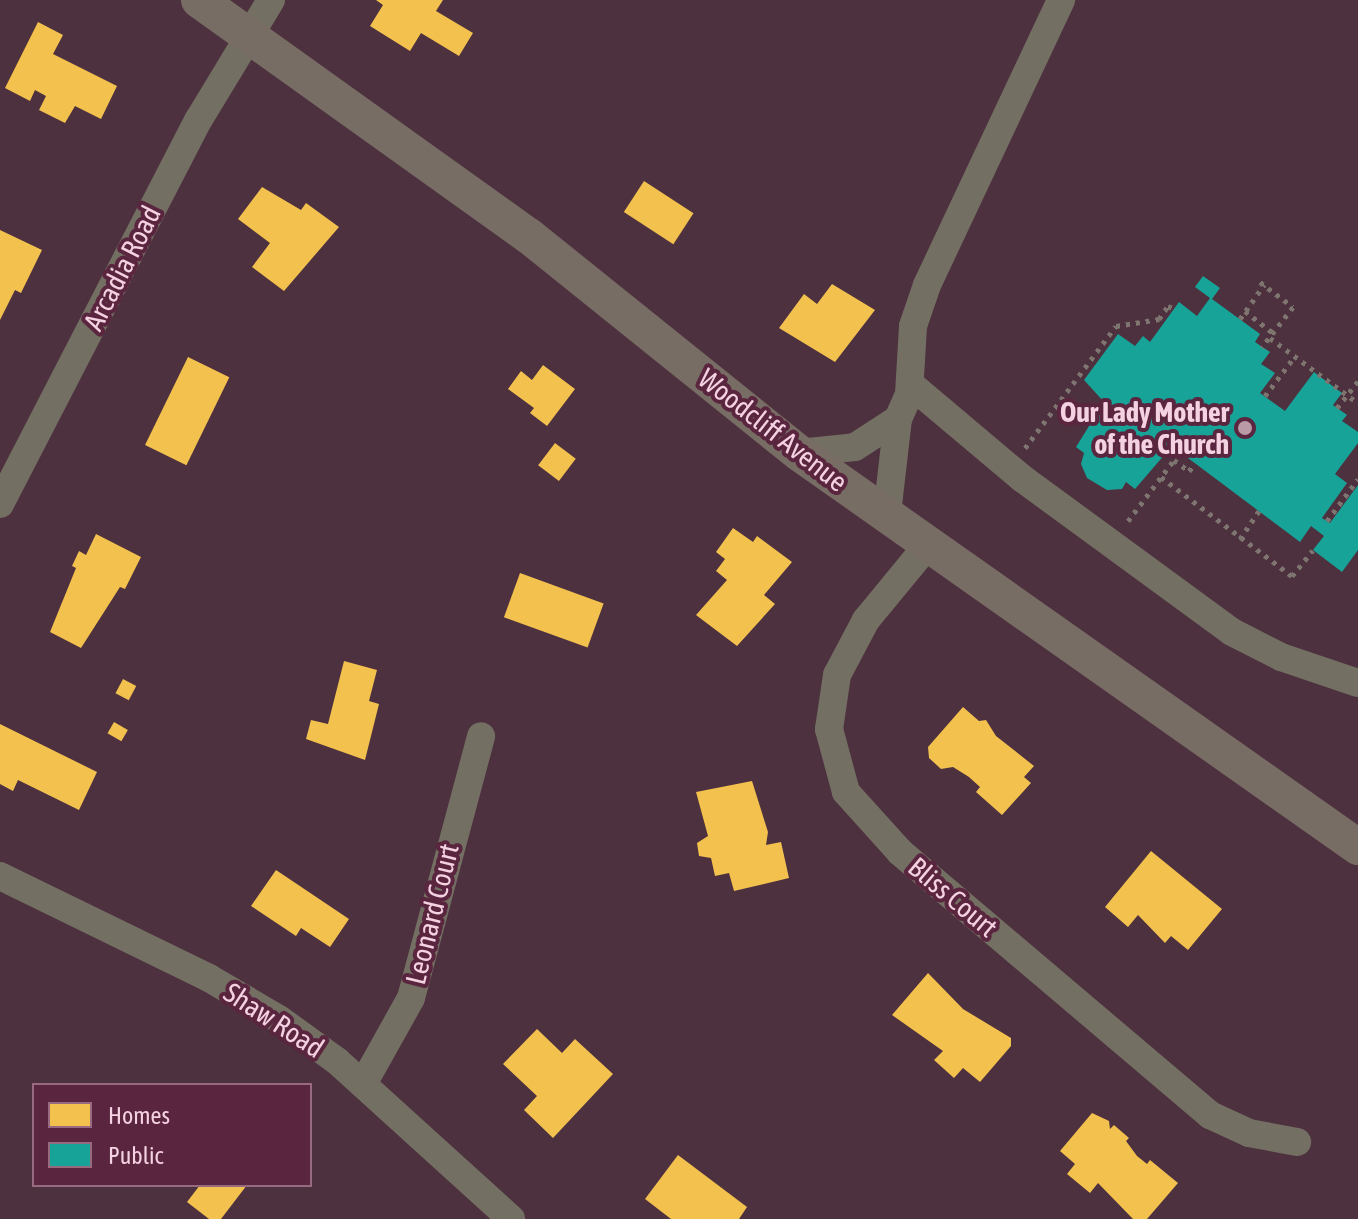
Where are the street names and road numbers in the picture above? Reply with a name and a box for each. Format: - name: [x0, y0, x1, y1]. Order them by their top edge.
- street label: Arcadia Road: [76, 200, 168, 336]
- street label: Woodcliff Avenue: [692, 361, 854, 499]
- street label: Leonard Court: [398, 840, 466, 988]
- street label: Bliss Court: [902, 850, 1004, 944]
- street label: Shaw Road: [218, 975, 330, 1065]

